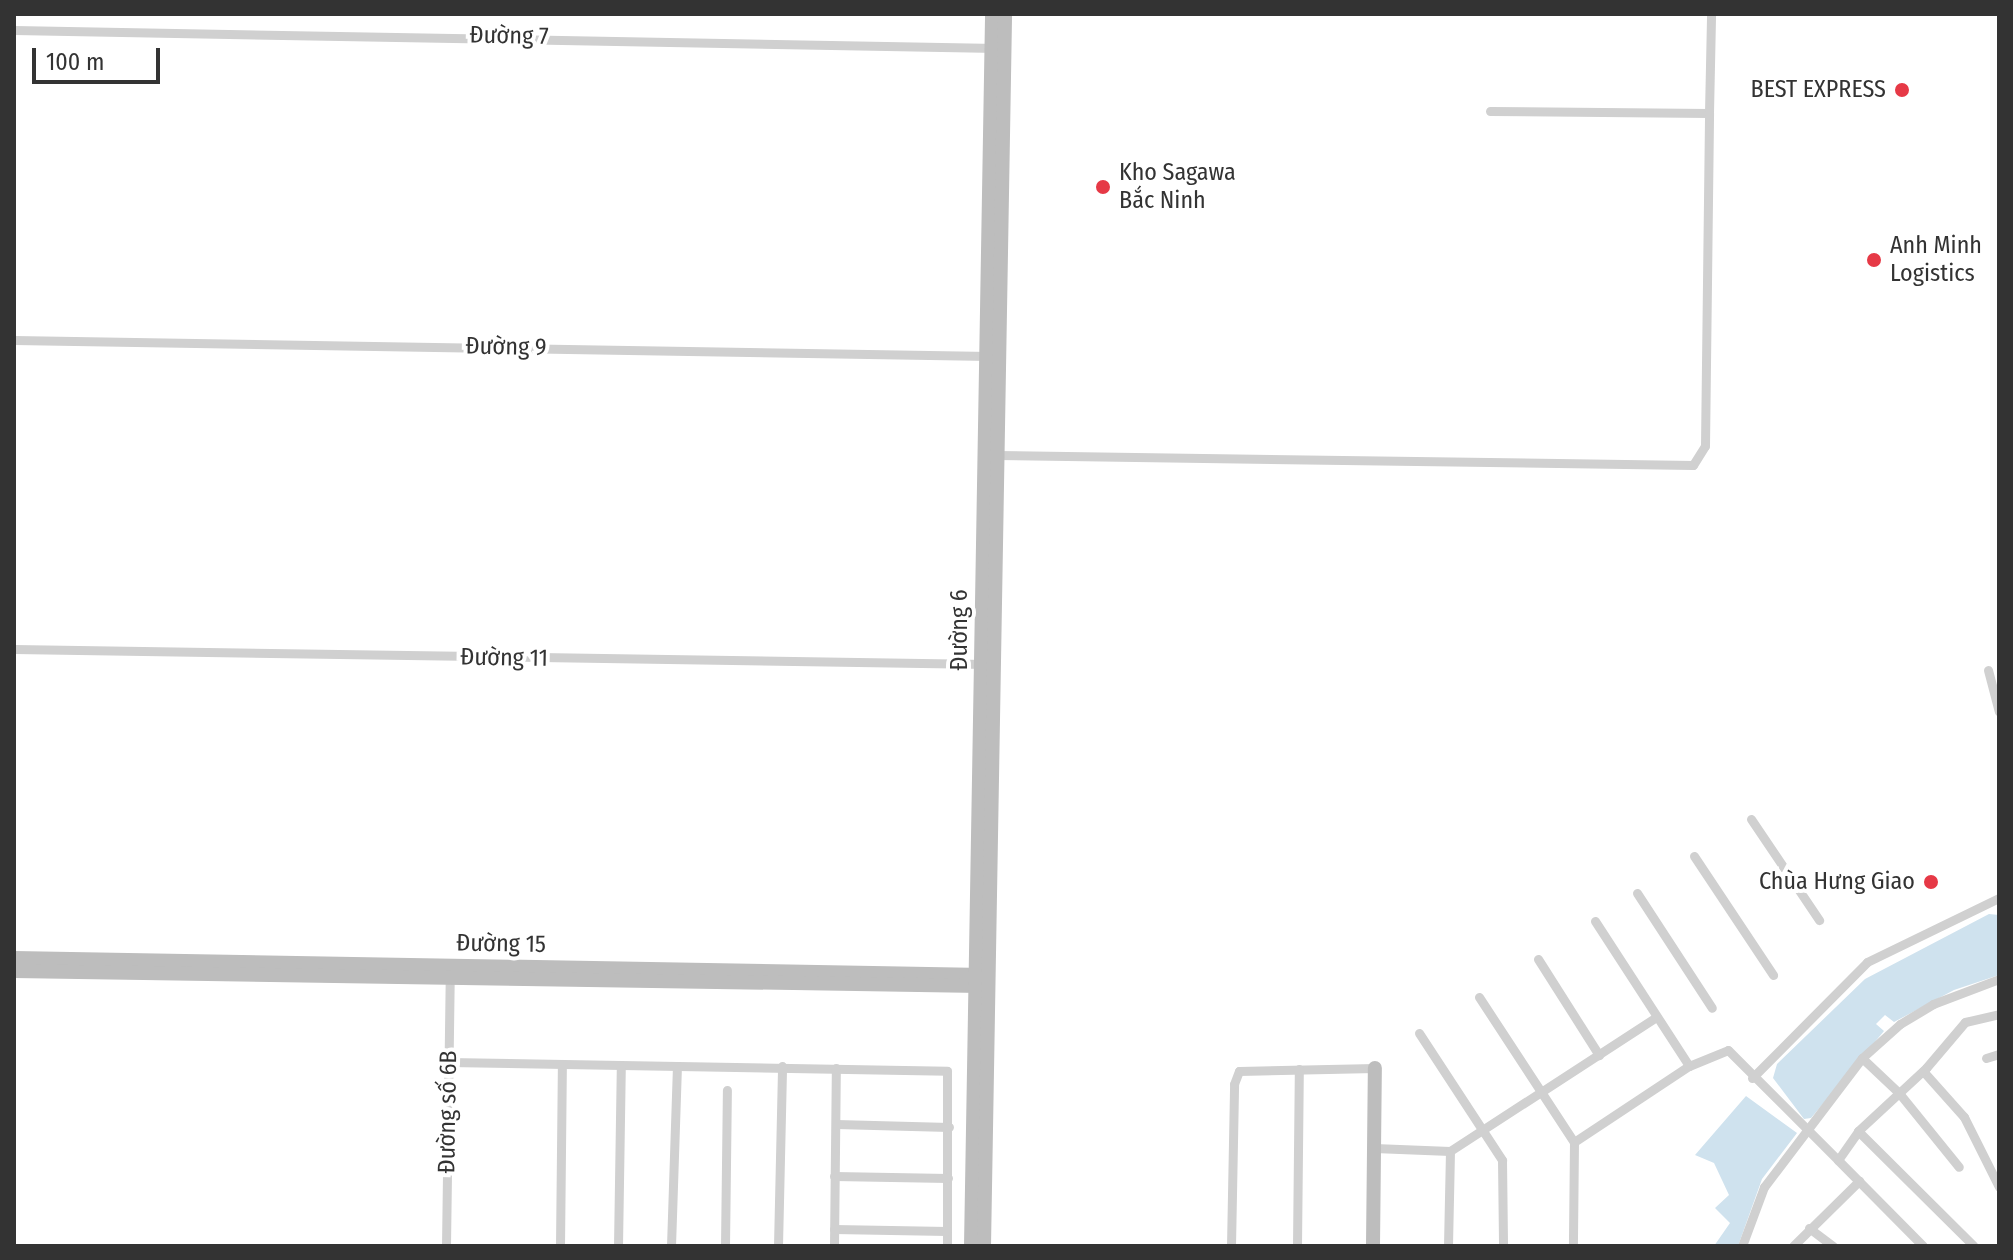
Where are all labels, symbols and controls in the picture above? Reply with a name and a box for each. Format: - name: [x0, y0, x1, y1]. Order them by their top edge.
- street label: Đường 7: [469, 21, 549, 51]
- scale bar: [36, 32, 164, 82]
- text: 100 m: [46, 48, 104, 76]
- place label: BEST EXPRESS: [1751, 76, 1886, 104]
- marker: BEST EXPRESS: [1893, 81, 1911, 99]
- place label: Kho Sagawa Bắc Ninh: [1119, 159, 1236, 215]
- marker: Kho Sagawa Bắc Ninh: [1094, 178, 1112, 196]
- place label: Anh Minh Logistics: [1890, 232, 1982, 288]
- marker: Anh Minh Logistics: [1865, 251, 1883, 269]
- street label: Đường 9: [465, 332, 547, 362]
- street label: Đường 6: [946, 589, 974, 671]
- street label: Đường 11: [460, 643, 548, 673]
- place label: Chùa Hưng Giao: [1759, 868, 1915, 896]
- marker: Chùa Hưng Giao: [1922, 873, 1940, 891]
- street label: Đường 15: [456, 929, 546, 959]
- street label: Đường số 6B: [433, 1050, 463, 1174]

